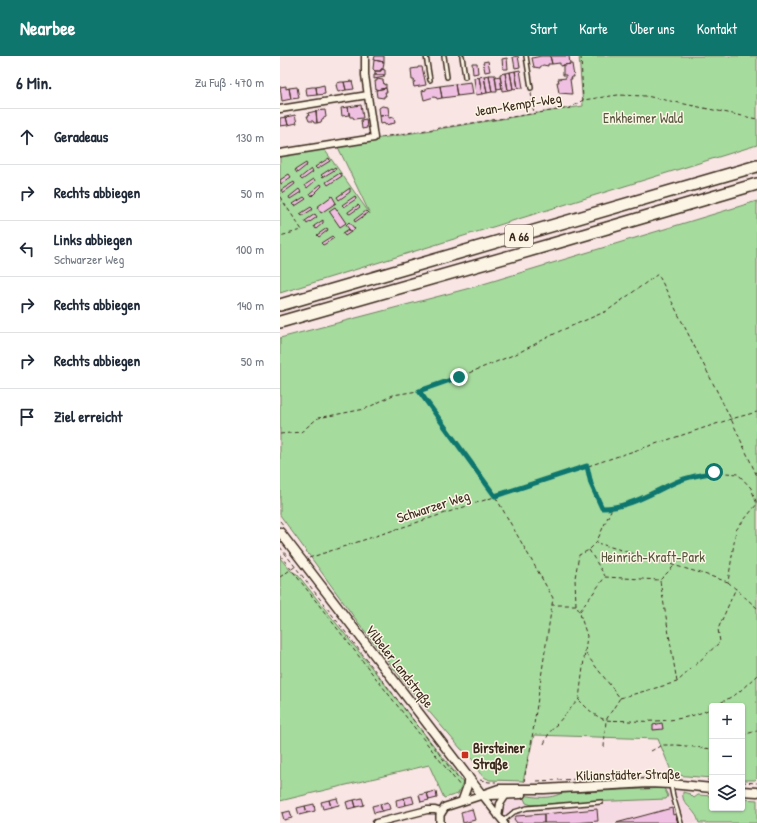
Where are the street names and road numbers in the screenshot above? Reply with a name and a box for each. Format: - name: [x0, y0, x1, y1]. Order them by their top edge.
- street label: Jean-Kempf-Weg: [473, 88, 563, 121]
- road number: A 66: [505, 225, 533, 247]
- street label: Schwarzer Weg: [394, 485, 472, 528]
- street label: Vilbeler Landstraße: [361, 621, 439, 712]
- street label: Kilianstädter Straße: [576, 764, 681, 785]

